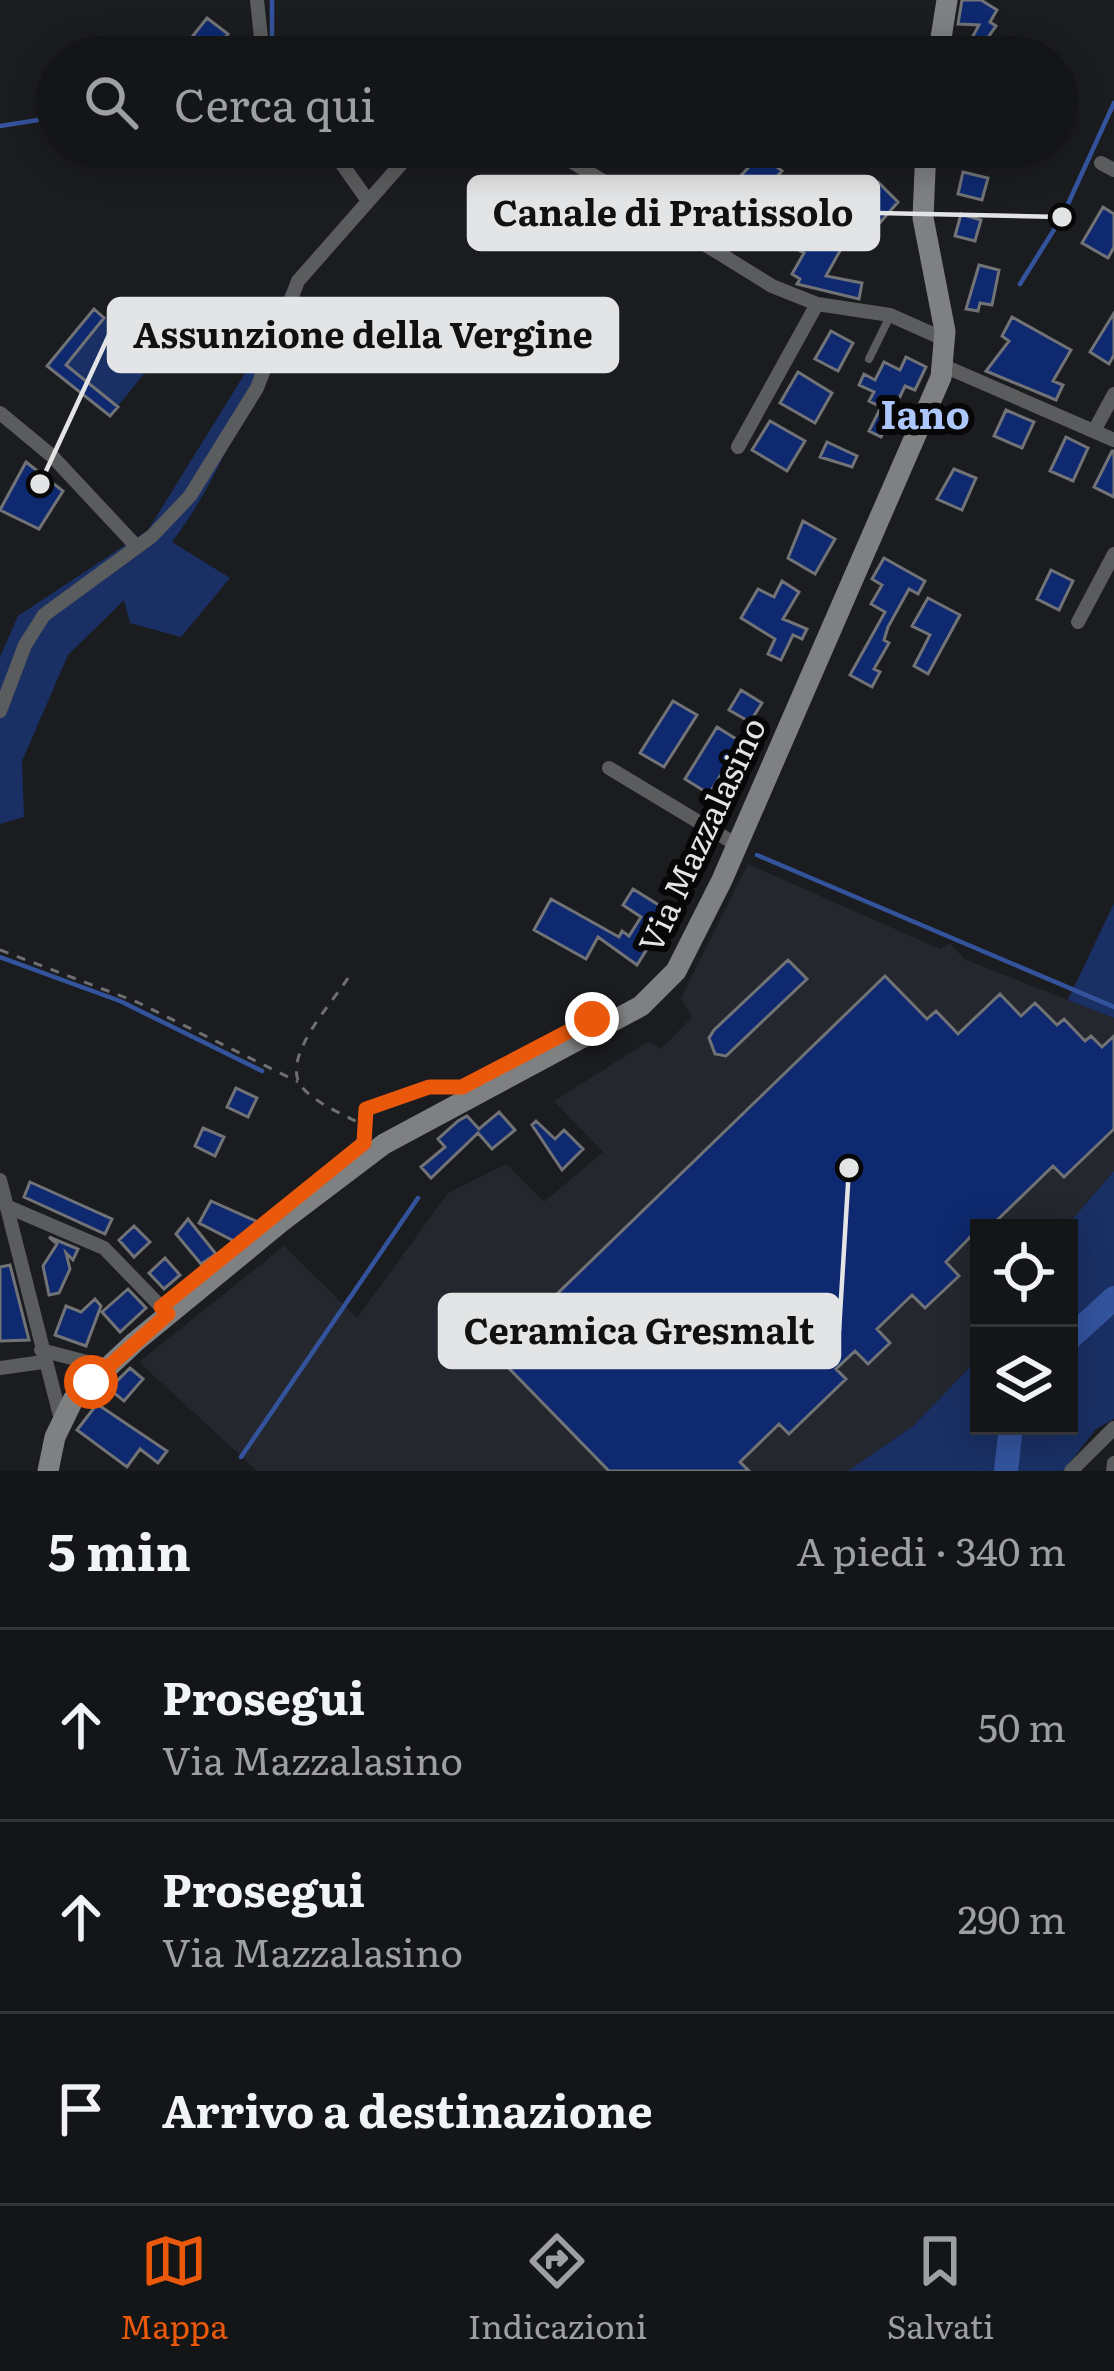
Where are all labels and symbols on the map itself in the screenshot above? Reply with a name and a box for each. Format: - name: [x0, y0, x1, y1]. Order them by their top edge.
- callout: Canale di Pratissolo: [469, 177, 878, 249]
- text: Canale di Pratissolo: [492, 184, 854, 237]
- callout: Assunzione della Vergine: [109, 299, 617, 371]
- text: Assunzione della Vergine: [133, 306, 593, 359]
- district label: Iano: [880, 383, 970, 441]
- street label: Via Mazzalasino: [624, 708, 776, 960]
- route end: [565, 992, 619, 1046]
- callout: Ceramica Gresmalt: [440, 1295, 839, 1367]
- text: Ceramica Gresmalt: [463, 1302, 815, 1355]
- route start: [64, 1355, 118, 1409]

